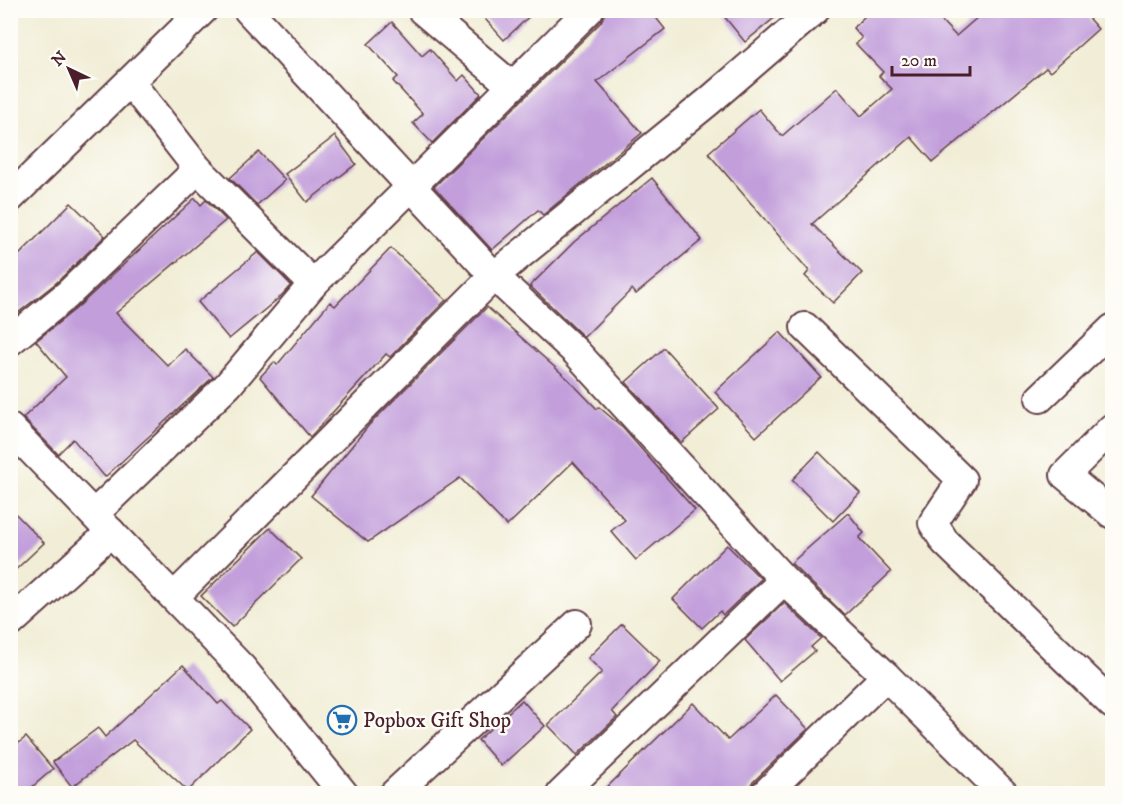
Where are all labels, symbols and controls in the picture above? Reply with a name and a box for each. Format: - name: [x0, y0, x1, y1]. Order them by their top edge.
- north arrow: [39, 39, 99, 99]
- scale bar: [892, 39, 970, 77]
- text: N: [48, 47, 71, 71]
- text: 20 m: [901, 50, 937, 72]
- supermarket icon: Popbox Gift Shop: [326, 704, 358, 736]
- place label: Popbox Gift Shop: [363, 708, 511, 734]

